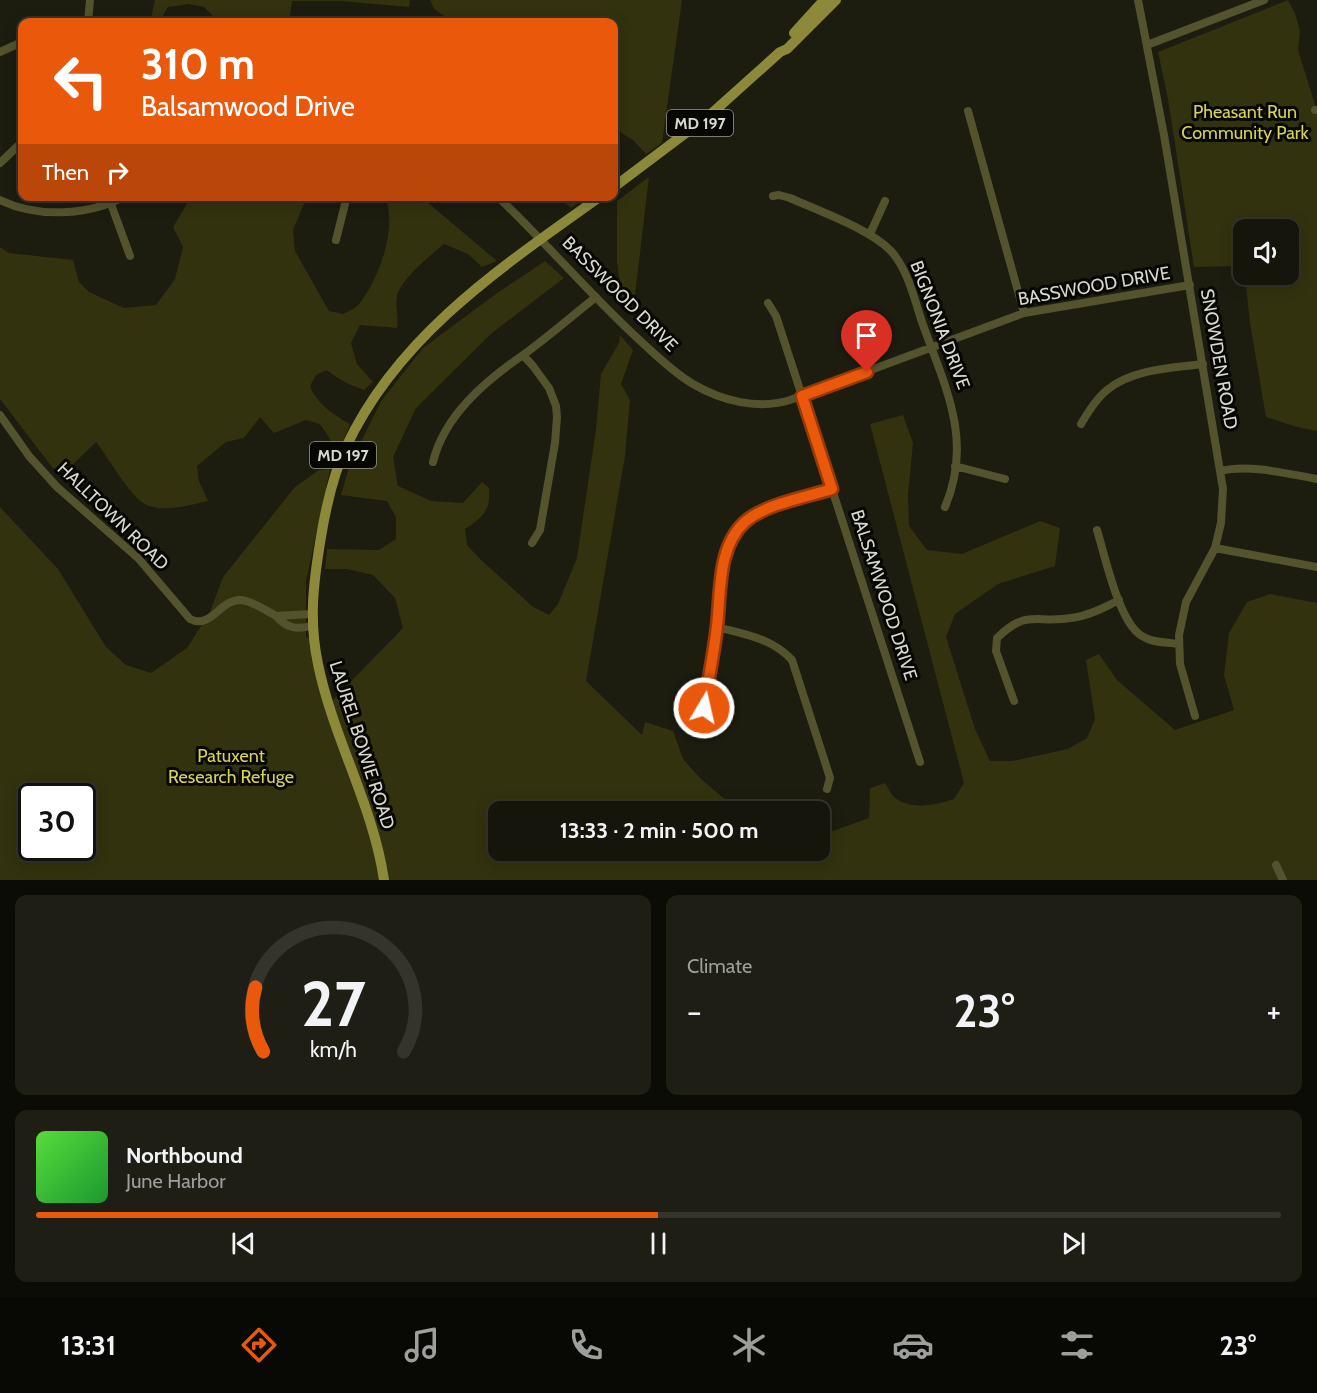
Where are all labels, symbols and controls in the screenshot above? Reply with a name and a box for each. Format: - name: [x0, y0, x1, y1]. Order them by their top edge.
- text: 310 m: [141, 38, 255, 90]
- icon: left: [42, 42, 120, 120]
- text: Balsamwood Drive: [141, 90, 355, 123]
- park label: Pheasant Run Community Park: [1181, 101, 1310, 144]
- road number: MD 197: [667, 110, 733, 136]
- icon: right: [101, 156, 134, 189]
- text: Then: [42, 159, 89, 186]
- map controls: [1233, 219, 1299, 285]
- button: sound: [1233, 219, 1299, 285]
- street label: BASSWOOD DRIVE: [558, 232, 682, 356]
- street label: BIGNONIA DRIVE: [905, 258, 975, 392]
- street label: BASSWOOD DRIVE: [1016, 262, 1172, 310]
- street label: SNOWDEN ROAD: [1196, 287, 1242, 431]
- pin: [841, 310, 892, 372]
- icon: arrive: [850, 319, 883, 352]
- road number: MD 197: [310, 442, 376, 468]
- street label: HALLTOWN ROAD: [53, 457, 173, 575]
- street label: BALSAMWOOD DRIVE: [846, 507, 922, 683]
- street label: LAUREL BOWIE ROAD: [324, 658, 400, 832]
- position arrow: [672, 676, 736, 740]
- park label: Patuxent Research Refuge: [168, 745, 294, 788]
- speed limit sign: 30: [18, 783, 96, 861]
- text: 13:33 · 2 min · 500 m: [560, 817, 758, 844]
- text: Climate: [687, 954, 752, 978]
- text: 27: [301, 966, 366, 1042]
- text: 23°: [953, 984, 1015, 1038]
- text: −: [687, 991, 702, 1031]
- text: +: [1266, 991, 1281, 1031]
- text: km/h: [310, 1036, 356, 1062]
- text: Northbound: [126, 1142, 243, 1169]
- text: June Harbor: [126, 1169, 226, 1193]
- icon: previous: [227, 1227, 260, 1260]
- icon: pause: [642, 1227, 675, 1260]
- icon: next: [1057, 1227, 1090, 1260]
- icon: directions: [238, 1324, 280, 1366]
- icon: music: [401, 1324, 443, 1366]
- icon: phone: [565, 1324, 607, 1366]
- icon: climate: [728, 1324, 770, 1366]
- icon: car: [892, 1324, 934, 1366]
- icon: filters: [1056, 1324, 1098, 1366]
- text: 13:31: [61, 1329, 116, 1362]
- text: 23°: [1219, 1329, 1256, 1362]

